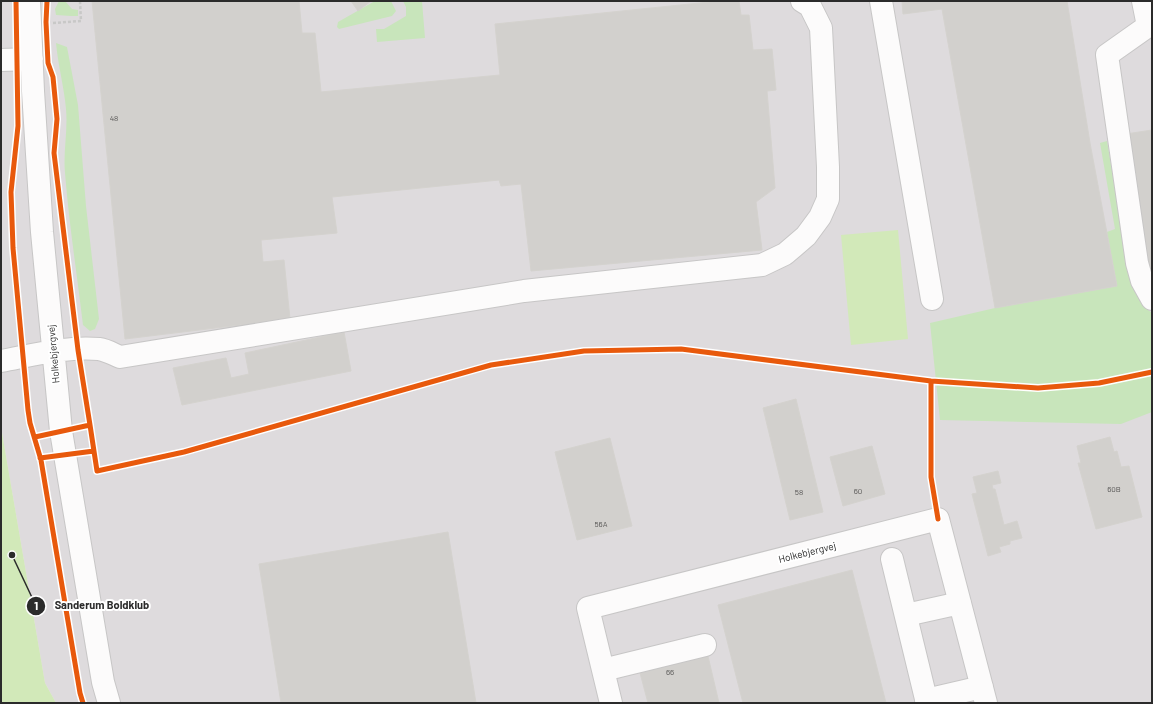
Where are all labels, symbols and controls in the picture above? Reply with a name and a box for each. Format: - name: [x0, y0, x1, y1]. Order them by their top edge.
- house number: 48: [110, 113, 118, 123]
- street label: Holkebjergvej: [44, 324, 62, 384]
- house number: 60B: [1107, 484, 1121, 494]
- house number: 60: [854, 486, 862, 496]
- house number: 58: [795, 487, 803, 497]
- house number: 56A: [594, 519, 608, 529]
- street label: Holkebjergvej: [777, 539, 837, 565]
- callout: Sanderum Boldklub: [26, 594, 157, 617]
- text: 1: [34, 598, 38, 612]
- text: Sanderum Boldklub: [55, 598, 149, 611]
- house number: 66: [666, 667, 674, 677]

